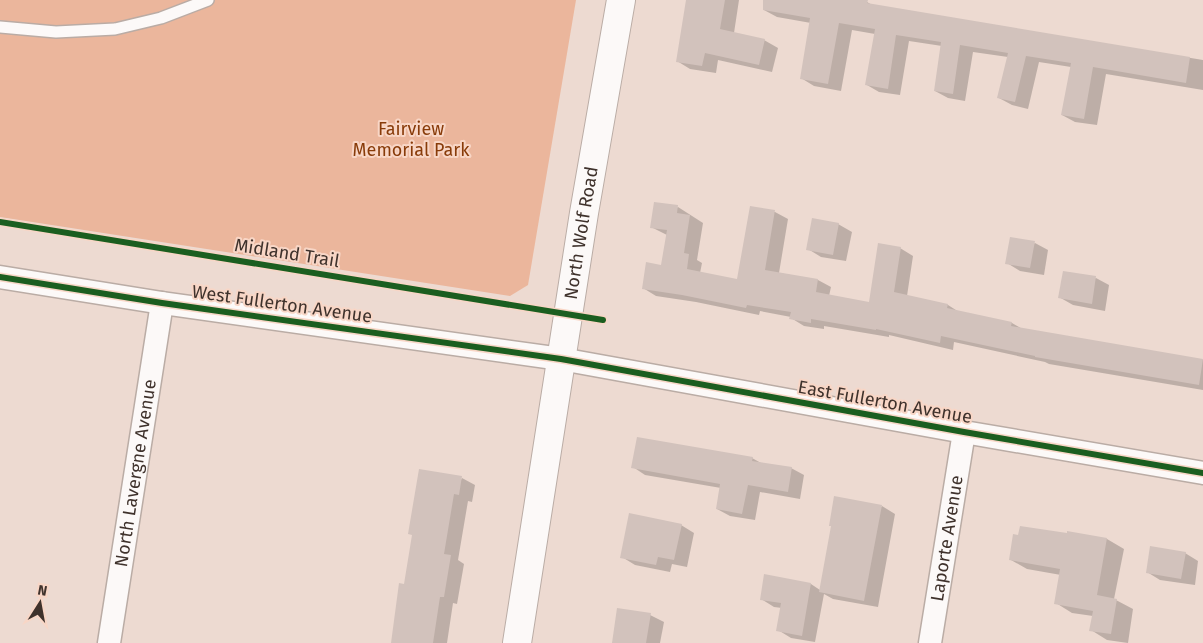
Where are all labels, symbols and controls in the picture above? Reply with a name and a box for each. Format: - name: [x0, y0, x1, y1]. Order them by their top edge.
- park label: Fairview Memorial Park: [353, 118, 470, 161]
- street label: North Wolf Road: [560, 165, 603, 301]
- street label: Midland Trail: [233, 234, 341, 272]
- street label: West Fullerton Avenue: [190, 280, 374, 328]
- street label: East Fullerton Avenue: [796, 376, 974, 428]
- street label: North Lavergne Avenue: [110, 378, 161, 568]
- street label: Laporte Avenue: [926, 474, 968, 603]
- north arrow: [15, 578, 65, 628]
- text: N: [36, 581, 49, 600]

